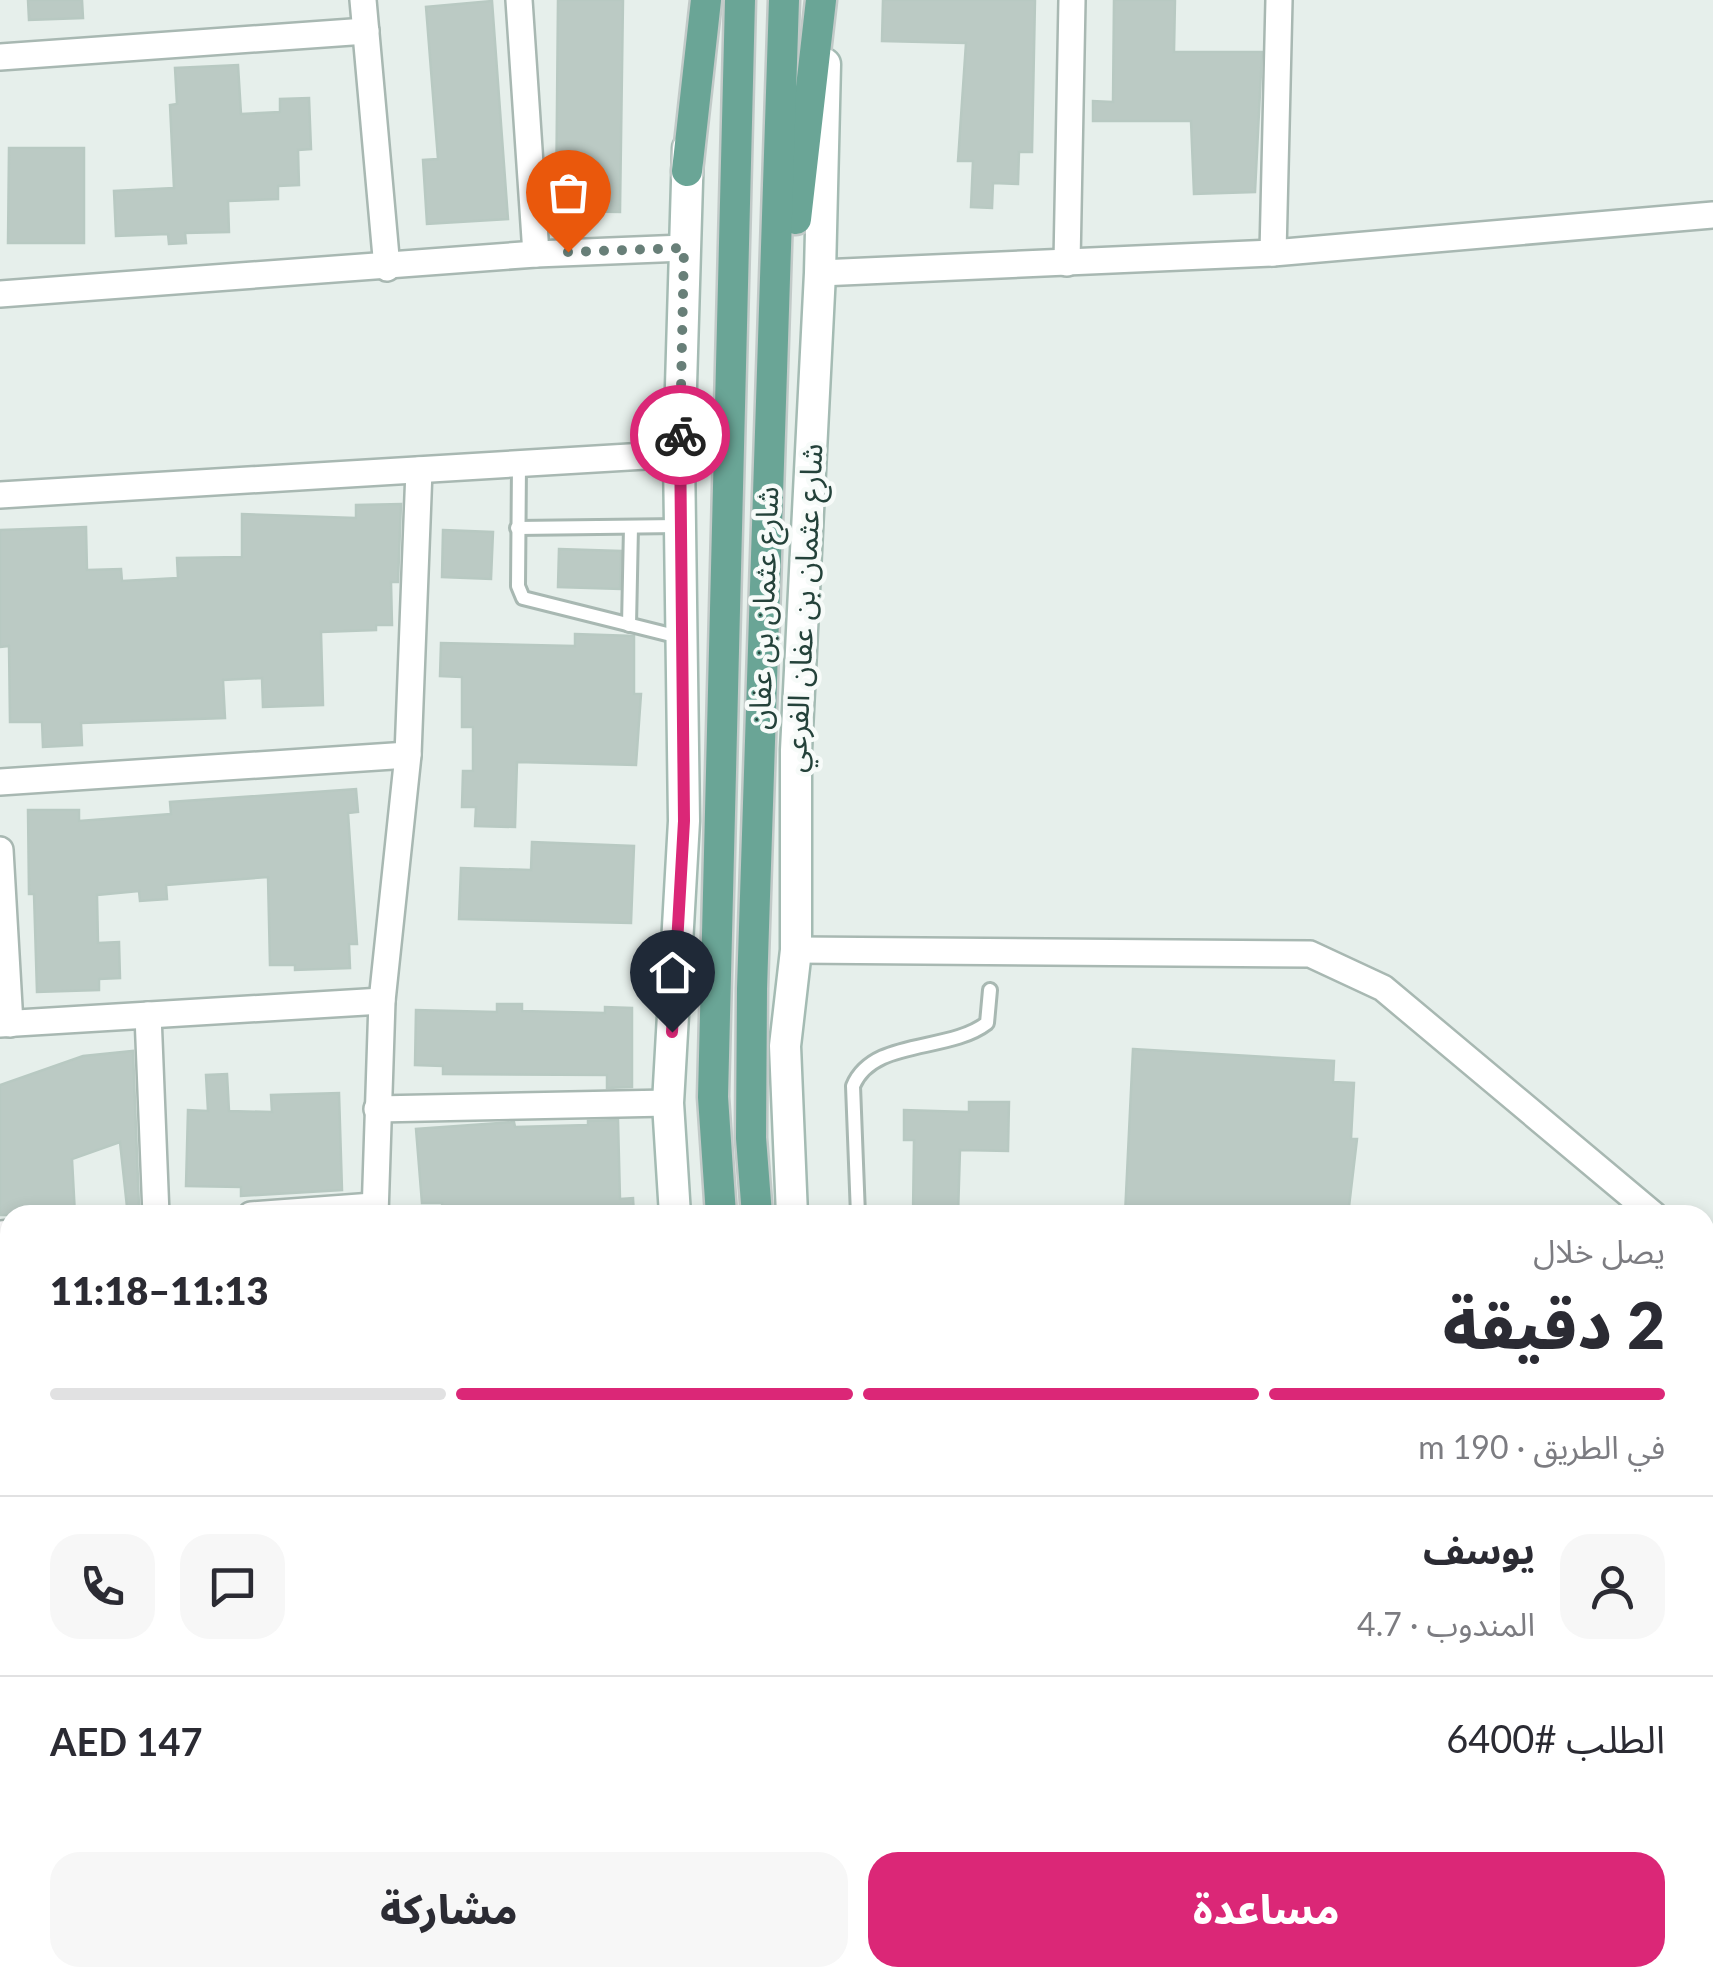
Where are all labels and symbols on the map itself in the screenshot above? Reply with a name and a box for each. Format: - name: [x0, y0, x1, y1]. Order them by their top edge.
- pin: [526, 150, 611, 253]
- courier: [630, 385, 730, 485]
- street label: شارع عثمان بن عفان الفرعي: [775, 442, 836, 774]
- street label: شارع عثمان بن عفان: [740, 486, 790, 730]
- pin: [630, 930, 715, 1033]

